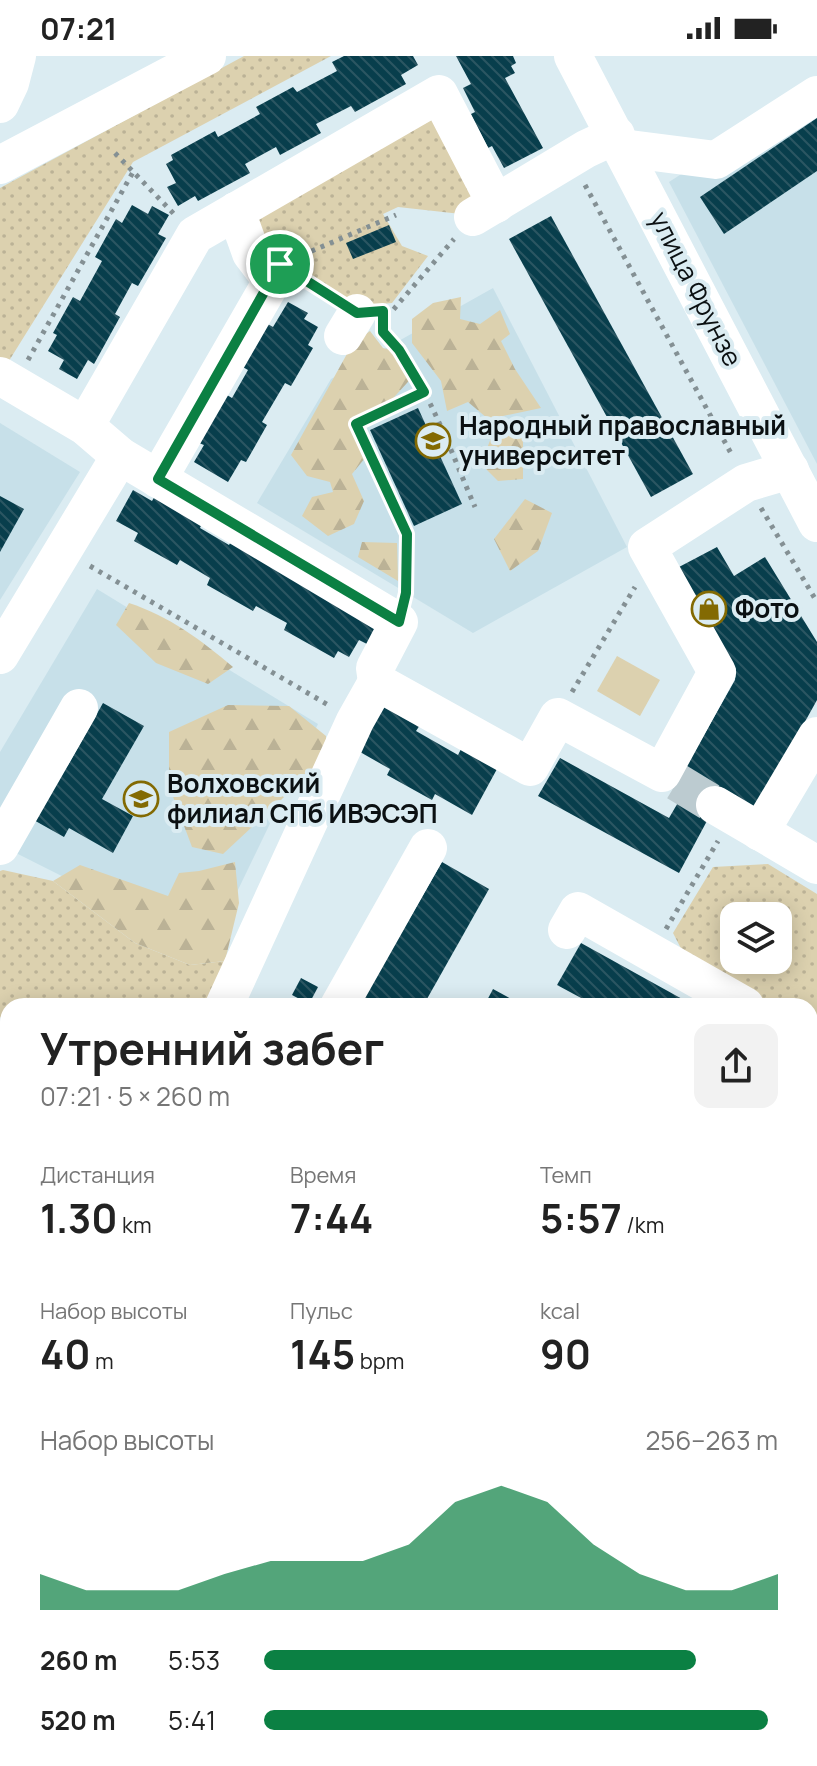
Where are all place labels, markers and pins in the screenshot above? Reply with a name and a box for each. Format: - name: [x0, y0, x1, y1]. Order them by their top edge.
- pin: [246, 230, 314, 298]
- place label: Народный православный университет: [459, 407, 786, 473]
- school or university icon: Народный православный университет: [414, 422, 452, 460]
- shop icon: Фото: [690, 590, 728, 628]
- place label: Фото: [735, 590, 800, 626]
- place label: Волховский филиал СПб ИВЭСЭП: [167, 765, 438, 831]
- school or university icon: Волховский филиал СПб ИВЭСЭП: [122, 780, 160, 818]

